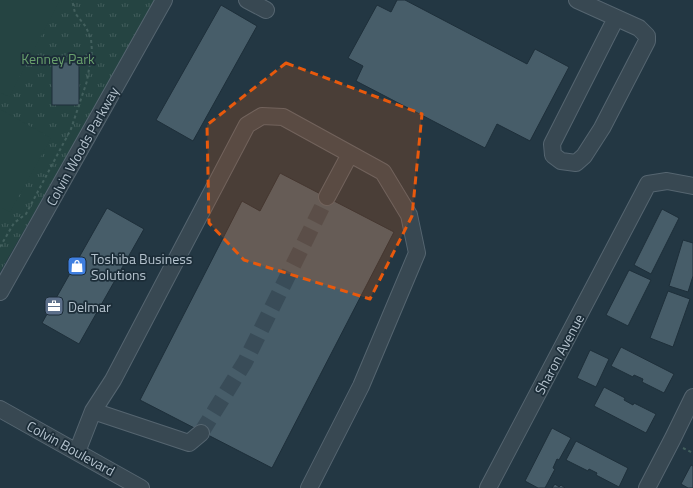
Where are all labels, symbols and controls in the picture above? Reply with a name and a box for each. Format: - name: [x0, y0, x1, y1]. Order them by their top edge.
- park label: Kenney Park: [21, 48, 95, 69]
- street label: Colvin Woods Parkway: [40, 82, 124, 209]
- place label: Toshiba Business Solutions: [91, 248, 192, 285]
- shop icon: Toshiba Business Solutions: [66, 255, 88, 277]
- office icon: Delmar: [43, 295, 65, 317]
- place label: Delmar: [68, 296, 111, 317]
- street label: Sharon Avenue: [529, 310, 589, 398]
- street label: Colvin Boulevard: [23, 415, 119, 481]

